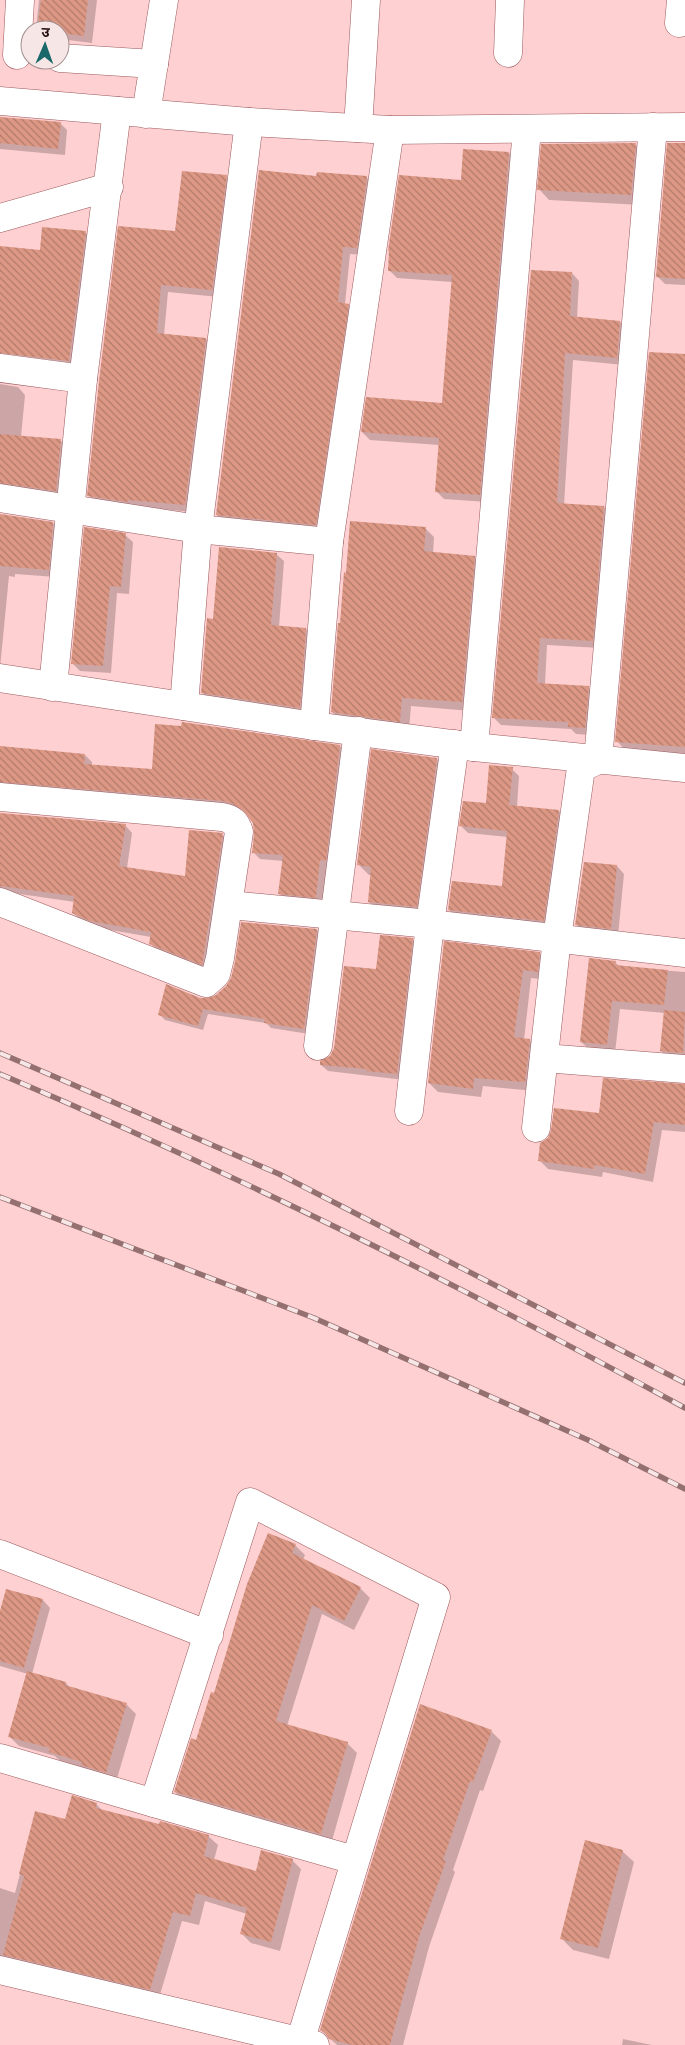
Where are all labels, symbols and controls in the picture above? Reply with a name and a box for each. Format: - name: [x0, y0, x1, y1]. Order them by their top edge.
- north arrow: [20, 20, 70, 70]
- text: उ: [41, 24, 51, 41]

